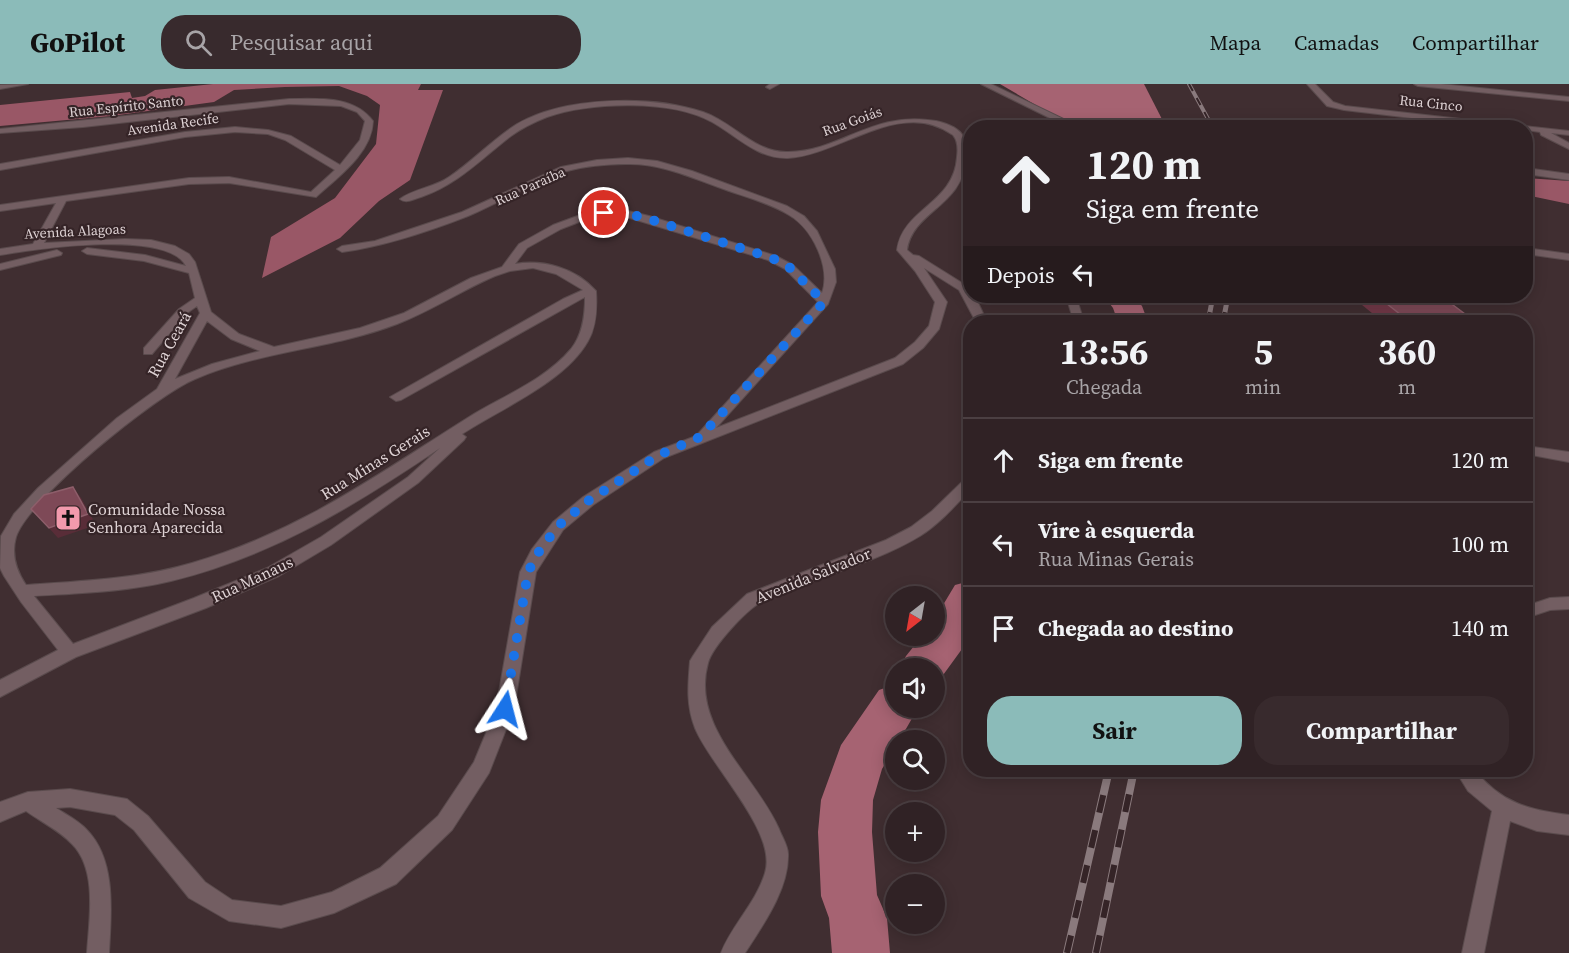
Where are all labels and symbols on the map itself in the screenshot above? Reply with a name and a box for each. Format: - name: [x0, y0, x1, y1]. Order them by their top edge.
- street label: Rua Espírito Santo: [68, 90, 184, 122]
- street label: Rua Cinco: [1398, 90, 1464, 116]
- street label: Rua Goiás: [819, 101, 885, 141]
- street label: Avenida Recife: [126, 108, 220, 140]
- street label: Rua Paraíba: [492, 161, 569, 210]
- pin: [578, 187, 629, 238]
- street label: Avenida Alagoas: [24, 218, 126, 244]
- street label: Rua Ceará: [142, 306, 197, 381]
- street label: Rua Minas Gerais: [316, 420, 434, 504]
- place label: Comunidade Nossa Senhora Aparecida: [88, 498, 226, 538]
- church icon: Comunidade Nossa Senhora Aparecida: [53, 503, 83, 533]
- street label: Avenida Salvador: [752, 542, 874, 608]
- street label: Rua Manaus: [208, 550, 296, 608]
- north arrow: [885, 586, 945, 646]
- position arrow: [473, 677, 537, 741]

